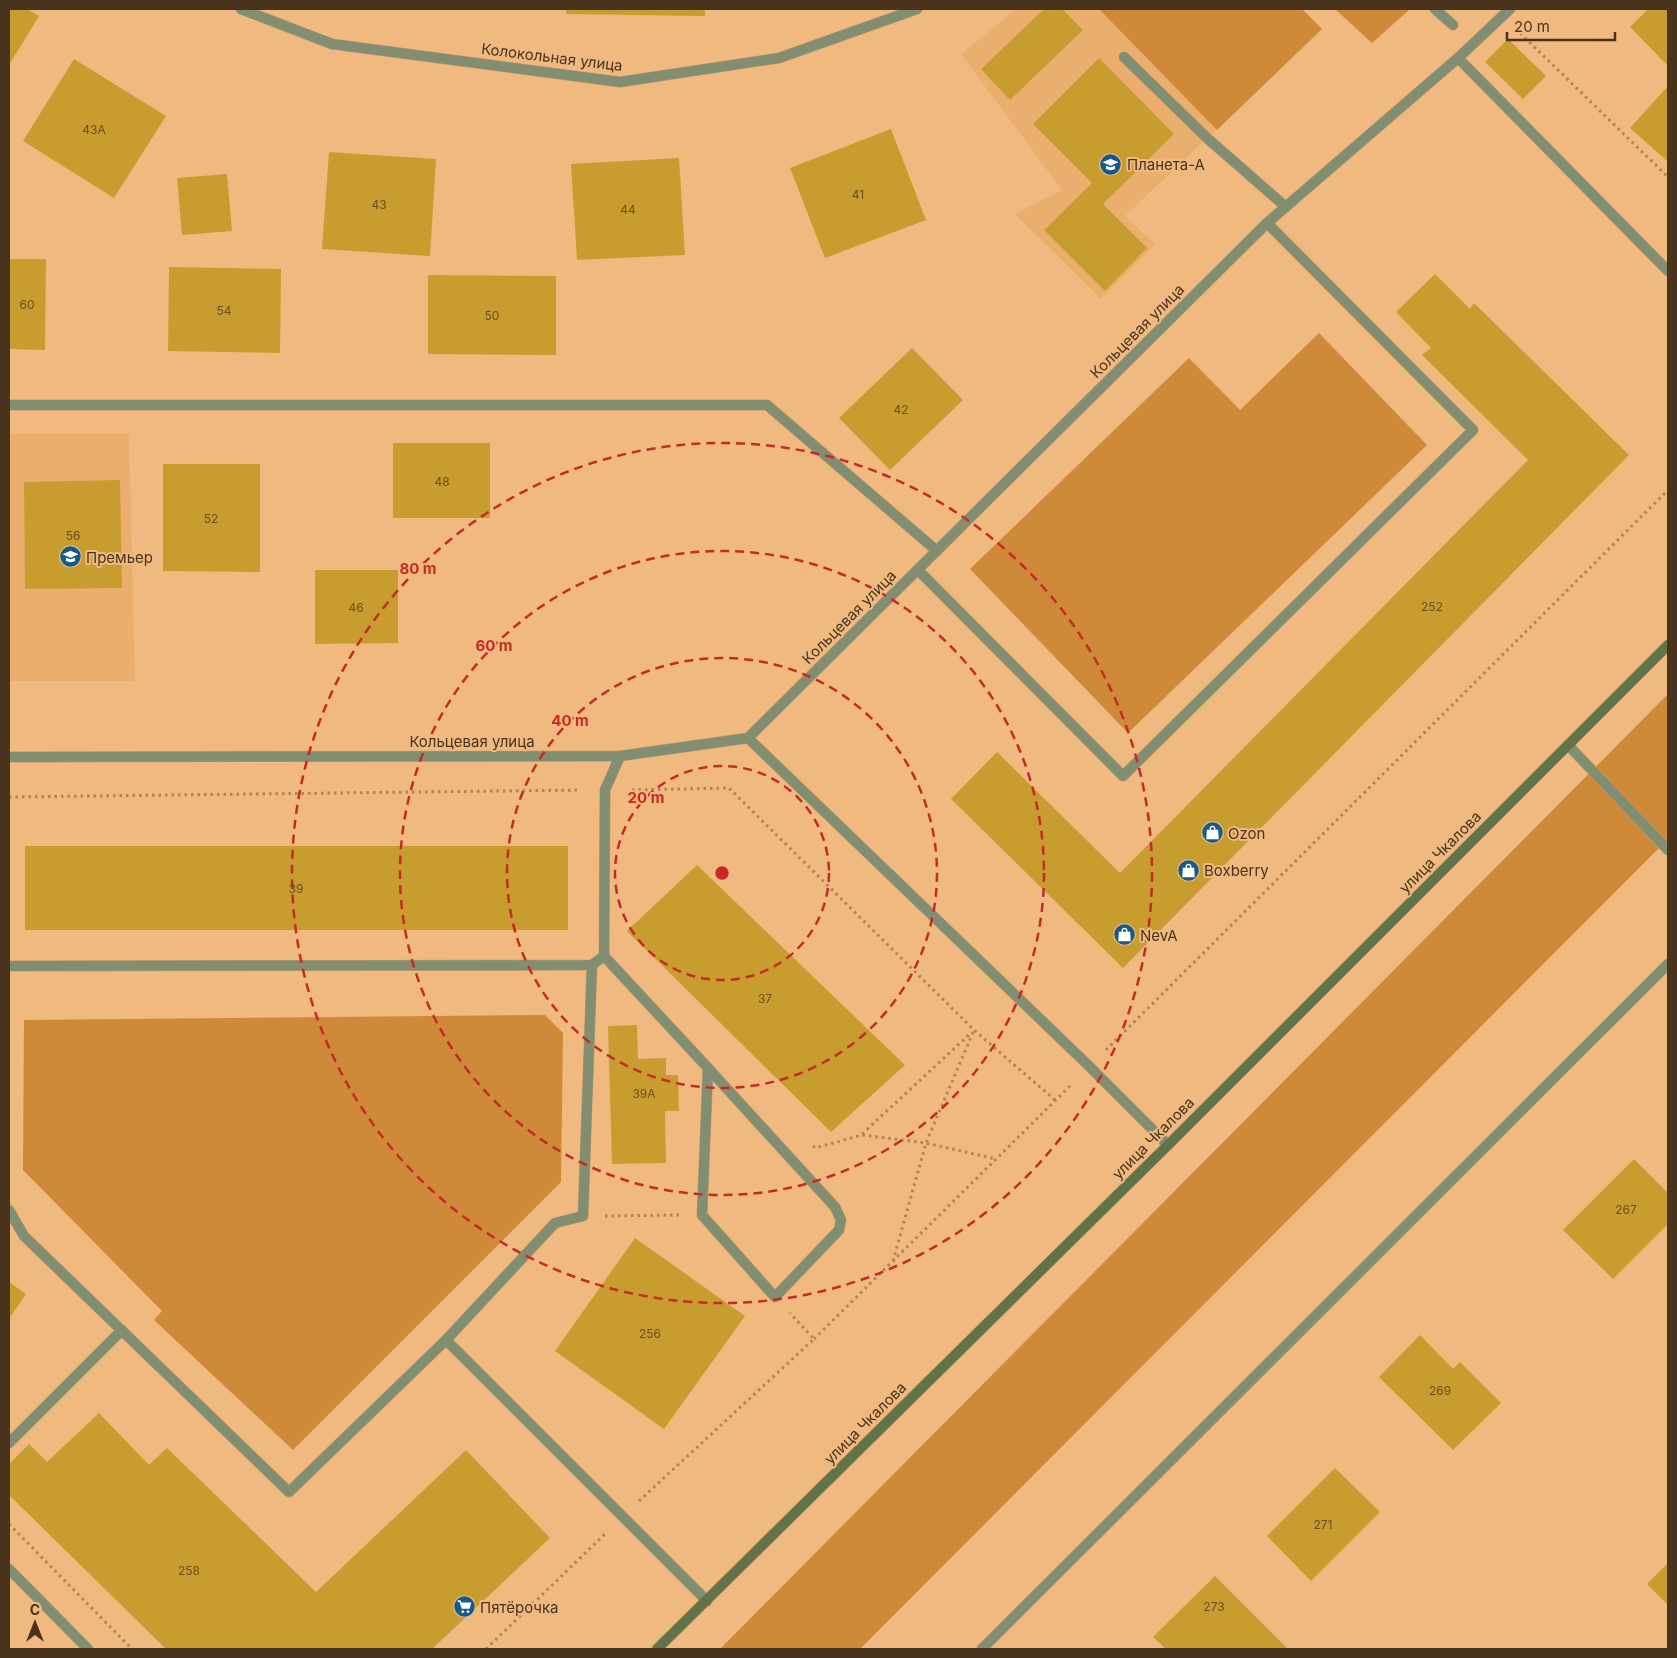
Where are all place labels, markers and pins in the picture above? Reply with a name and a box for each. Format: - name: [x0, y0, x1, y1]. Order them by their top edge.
- school or university icon: Планета-А: [1099, 152, 1123, 176]
- place label: Планета-А: [1127, 155, 1205, 174]
- school or university icon: Премьер: [58, 545, 82, 569]
- place label: Премьер: [86, 548, 153, 567]
- shop icon: Ozon: [1200, 821, 1224, 845]
- place label: Ozon: [1228, 824, 1265, 843]
- shop icon: Boxberry: [1176, 858, 1200, 882]
- place label: Boxberry: [1204, 861, 1269, 880]
- centre of rings: [713, 864, 731, 882]
- shop icon: NevA: [1112, 923, 1136, 947]
- place label: NevA: [1140, 926, 1178, 945]
- supermarket icon: Пятёрочка: [452, 1595, 476, 1619]
- place label: Пятёрочка: [480, 1598, 559, 1617]

